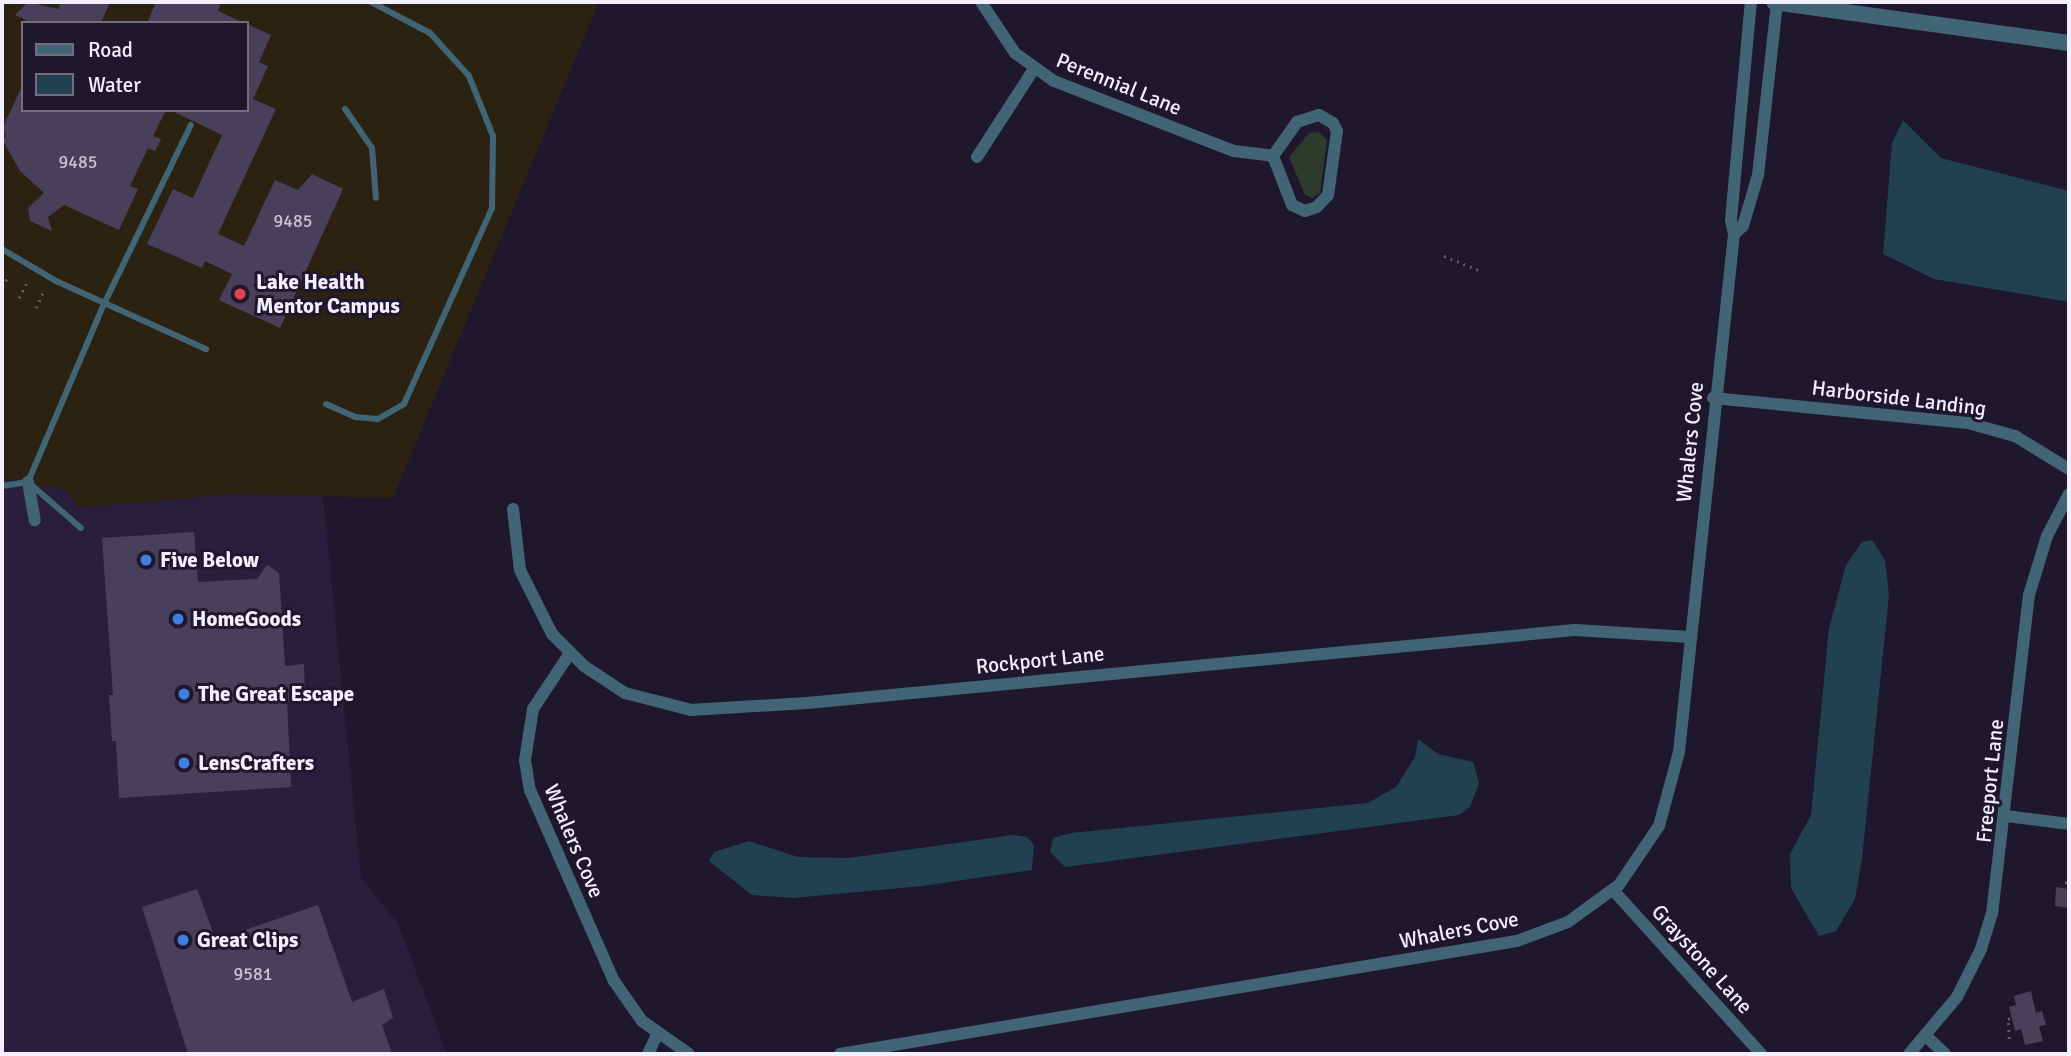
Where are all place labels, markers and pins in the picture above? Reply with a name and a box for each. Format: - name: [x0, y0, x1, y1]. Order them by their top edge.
- place label: Lake Health Mentor Campus: [256, 269, 400, 319]
- marker: Lake Health Mentor Campus: [230, 284, 250, 304]
- place label: Five Below: [160, 547, 259, 573]
- marker: Five Below: [138, 552, 154, 568]
- place label: HomeGoods: [192, 606, 301, 632]
- marker: HomeGoods: [170, 611, 186, 627]
- place label: The Great Escape: [198, 681, 354, 707]
- marker: The Great Escape: [176, 686, 192, 702]
- place label: LensCrafters: [198, 750, 314, 776]
- marker: LensCrafters: [176, 755, 192, 771]
- place label: Great Clips: [197, 927, 298, 953]
- marker: Great Clips: [175, 932, 191, 948]

